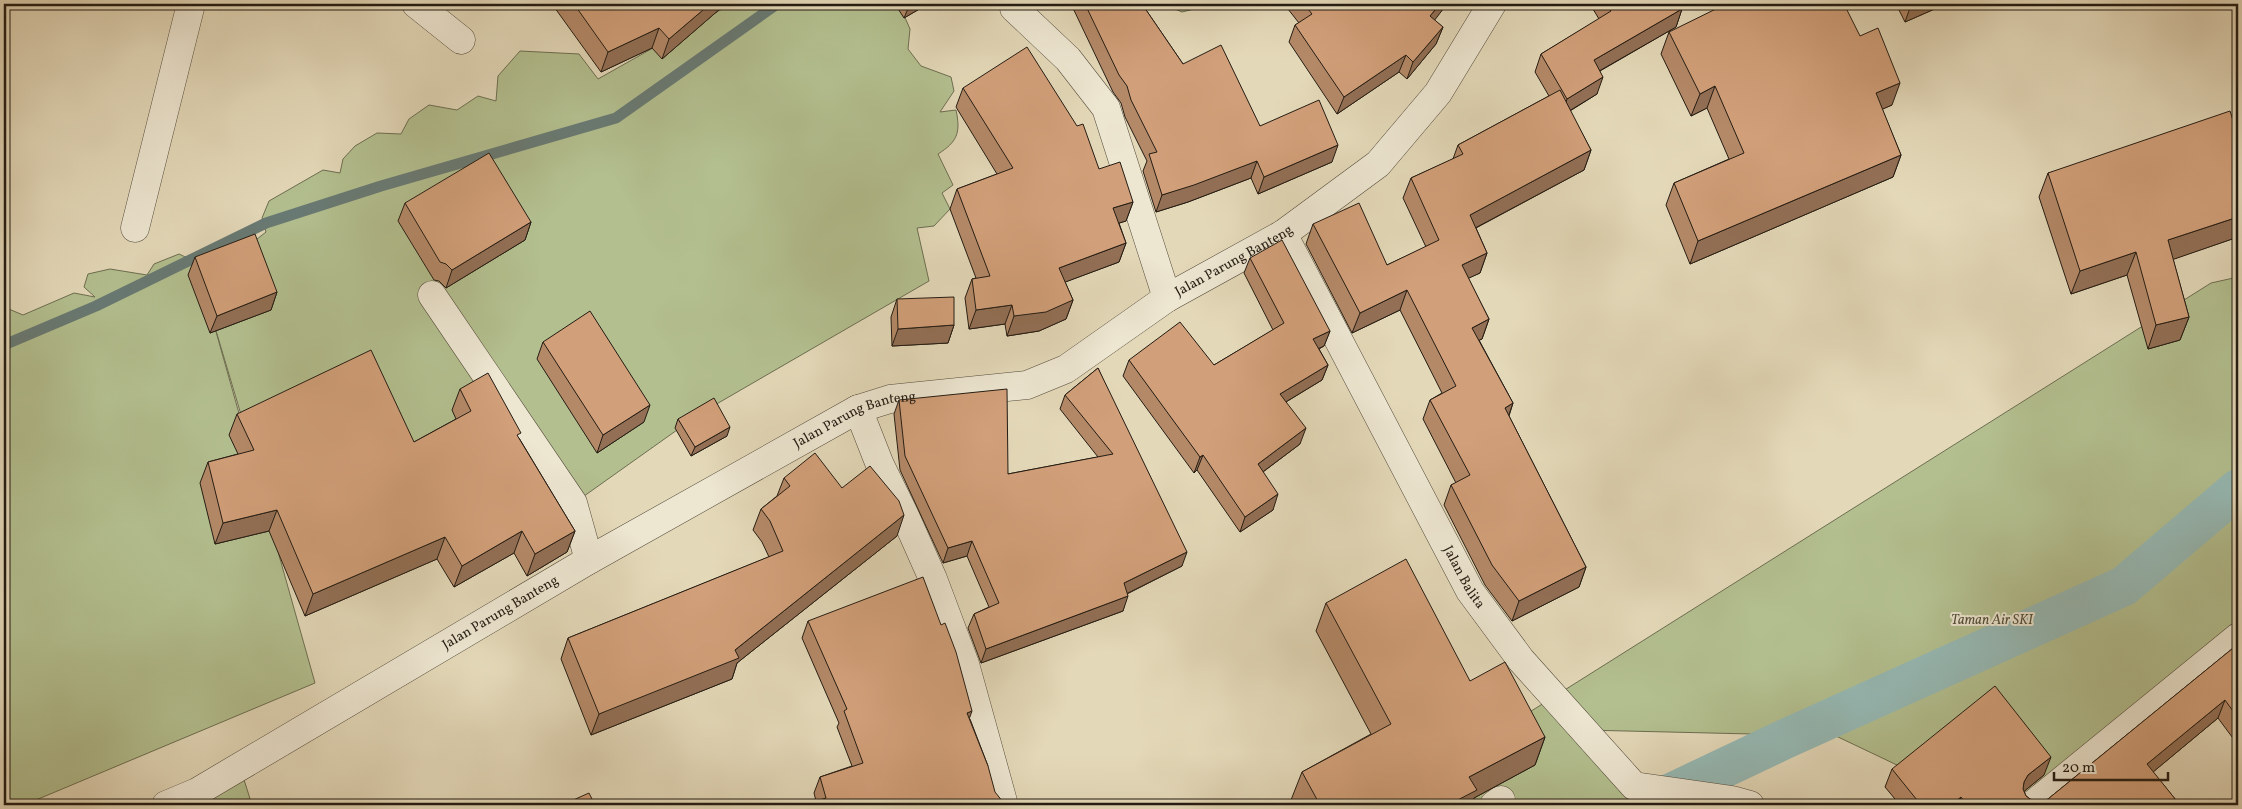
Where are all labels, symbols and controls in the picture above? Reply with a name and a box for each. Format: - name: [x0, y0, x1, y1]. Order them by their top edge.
- street label: Jalan Parung Banteng: [1172, 220, 1297, 301]
- street label: Jalan Parung Banteng: [790, 387, 917, 453]
- street label: Jalan Balita: [1438, 542, 1490, 613]
- street label: Jalan Parung Banteng: [439, 571, 562, 654]
- park label: Taman Air SKI: [1951, 611, 2034, 630]
- scale bar: [2054, 749, 2168, 781]
- text: 20 m: [2062, 758, 2095, 779]

